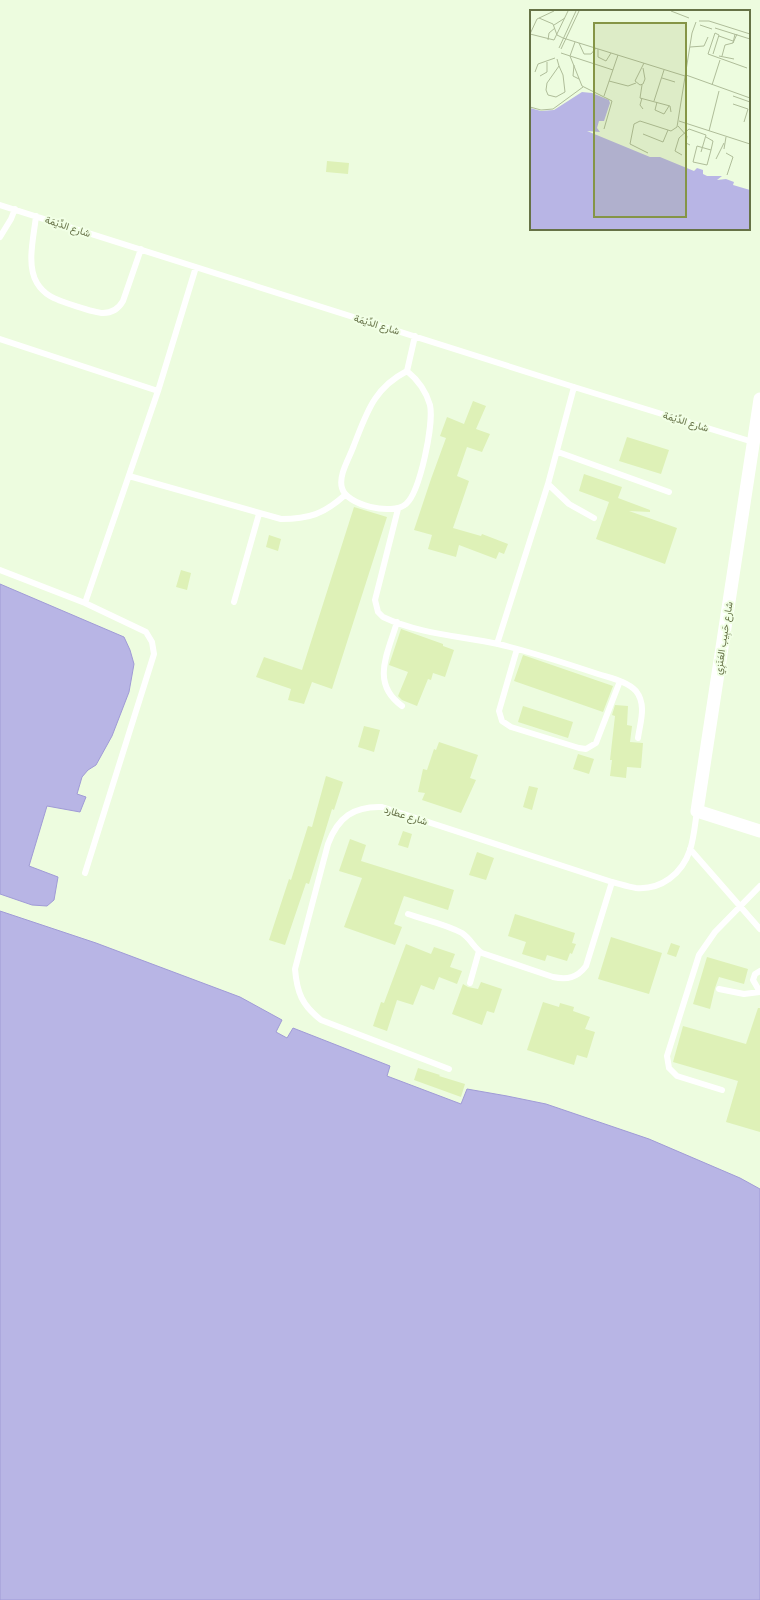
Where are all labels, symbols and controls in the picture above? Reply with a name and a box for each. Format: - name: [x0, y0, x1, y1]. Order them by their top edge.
- inset map: [530, 10, 750, 230]
- street label: شارع الدِّيْمَة: [43, 213, 92, 240]
- street label: شارع الدِّيْمَة: [352, 312, 401, 338]
- street label: شارع الدِّيْمَة: [661, 409, 710, 435]
- street label: شارع حَبِيب العَنَزِي: [712, 601, 738, 676]
- street label: شارع عطارد: [383, 804, 429, 828]

